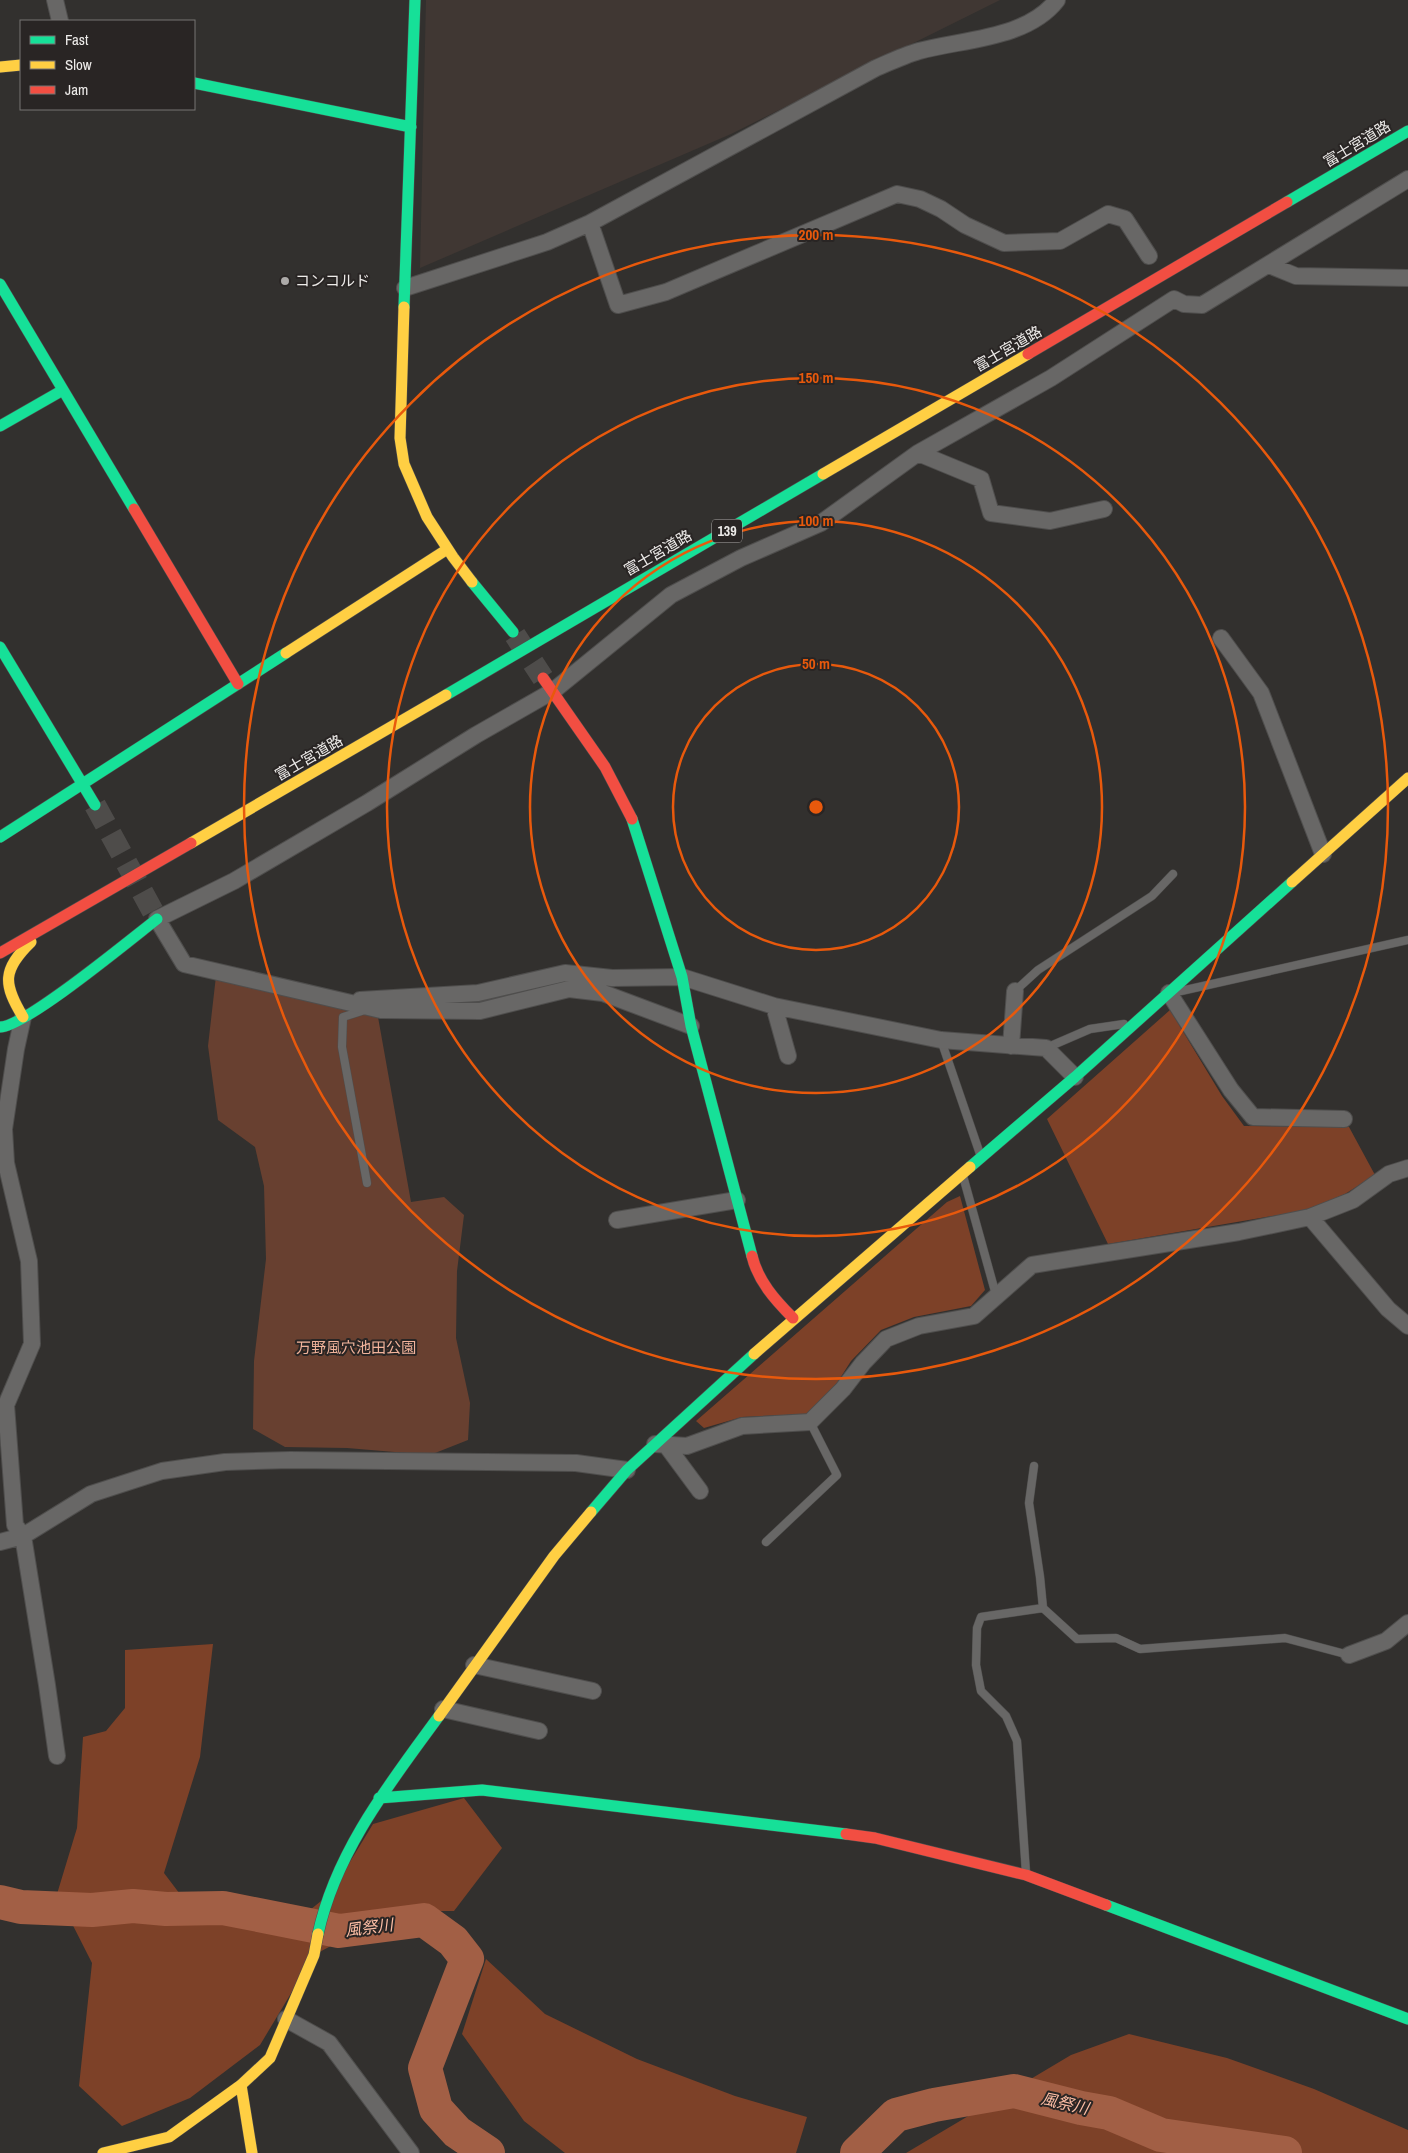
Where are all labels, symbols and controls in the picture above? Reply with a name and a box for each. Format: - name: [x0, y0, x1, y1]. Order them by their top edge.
- legend: [20, 20, 195, 110]
- text: Fast: [65, 29, 89, 50]
- text: Slow: [65, 54, 92, 75]
- text: Jam: [65, 79, 88, 100]
- street label: 富士宮道路: [1319, 115, 1394, 172]
- text: 200 m: [799, 224, 833, 245]
- place label: コンコルド: [295, 270, 370, 291]
- marker: コンコルド: [279, 275, 291, 287]
- street label: 富士宮道路: [970, 321, 1045, 376]
- text: 150 m: [799, 367, 833, 388]
- text: 100 m: [799, 510, 833, 531]
- road number: 139: [712, 520, 742, 542]
- street label: 富士宮道路: [620, 525, 695, 580]
- text: 50 m: [802, 653, 830, 674]
- street label: 富士宮道路: [271, 730, 346, 785]
- centre of rings: [807, 798, 825, 816]
- park label: 万野風穴池田公園: [296, 1337, 416, 1358]
- water label: 風祭川: [344, 1913, 396, 1941]
- water label: 風祭川: [1039, 2087, 1093, 2120]

